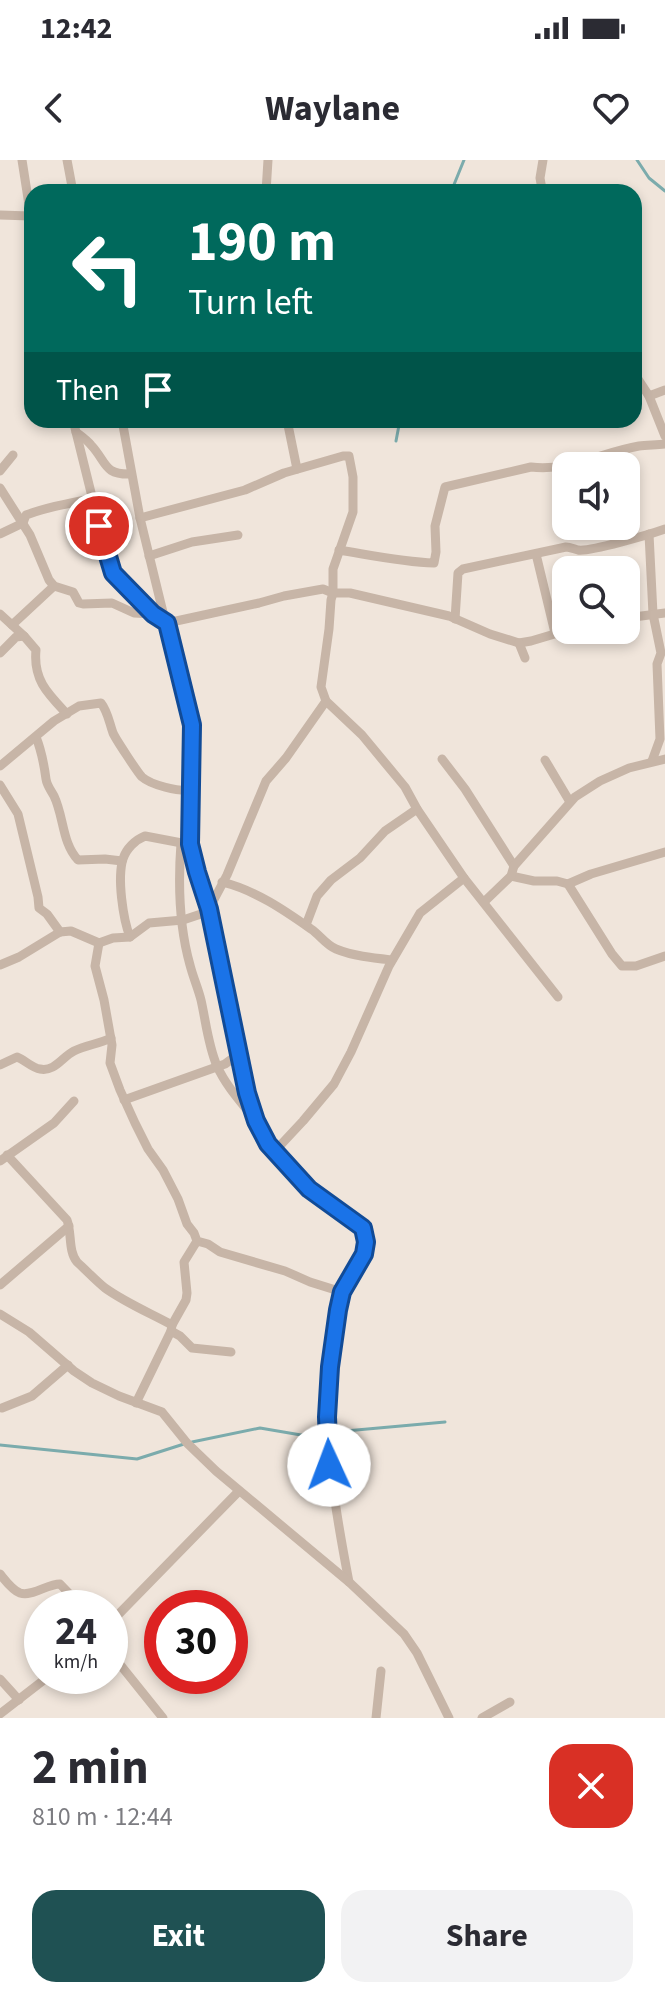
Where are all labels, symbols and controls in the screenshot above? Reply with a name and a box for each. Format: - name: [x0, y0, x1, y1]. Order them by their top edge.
- text: 12:42: [40, 7, 112, 50]
- text: Waylane: [265, 83, 400, 134]
- icon: back: [32, 86, 76, 130]
- icon: heart: [589, 86, 633, 130]
- text: 190 m: [188, 203, 336, 282]
- icon: left: [56, 216, 160, 320]
- text: Turn left: [188, 277, 313, 328]
- icon: arrive: [136, 368, 180, 412]
- text: Then: [56, 369, 120, 412]
- map controls: [552, 452, 640, 644]
- button: sound: [552, 452, 640, 540]
- pin: [65, 492, 133, 560]
- icon: arrive: [77, 504, 121, 548]
- button: search: [552, 556, 640, 644]
- position arrow: [287, 1423, 371, 1507]
- speed limit sign: 30: [144, 1590, 248, 1694]
- text: 24: [55, 1603, 97, 1660]
- text: km/h: [54, 1648, 98, 1676]
- text: 2 min: [32, 1734, 149, 1802]
- button: close: [549, 1744, 633, 1828]
- text: 810 m · 12:44: [32, 1798, 173, 1835]
- button: Exit: [32, 1890, 325, 1982]
- button: Share: [341, 1890, 633, 1982]

